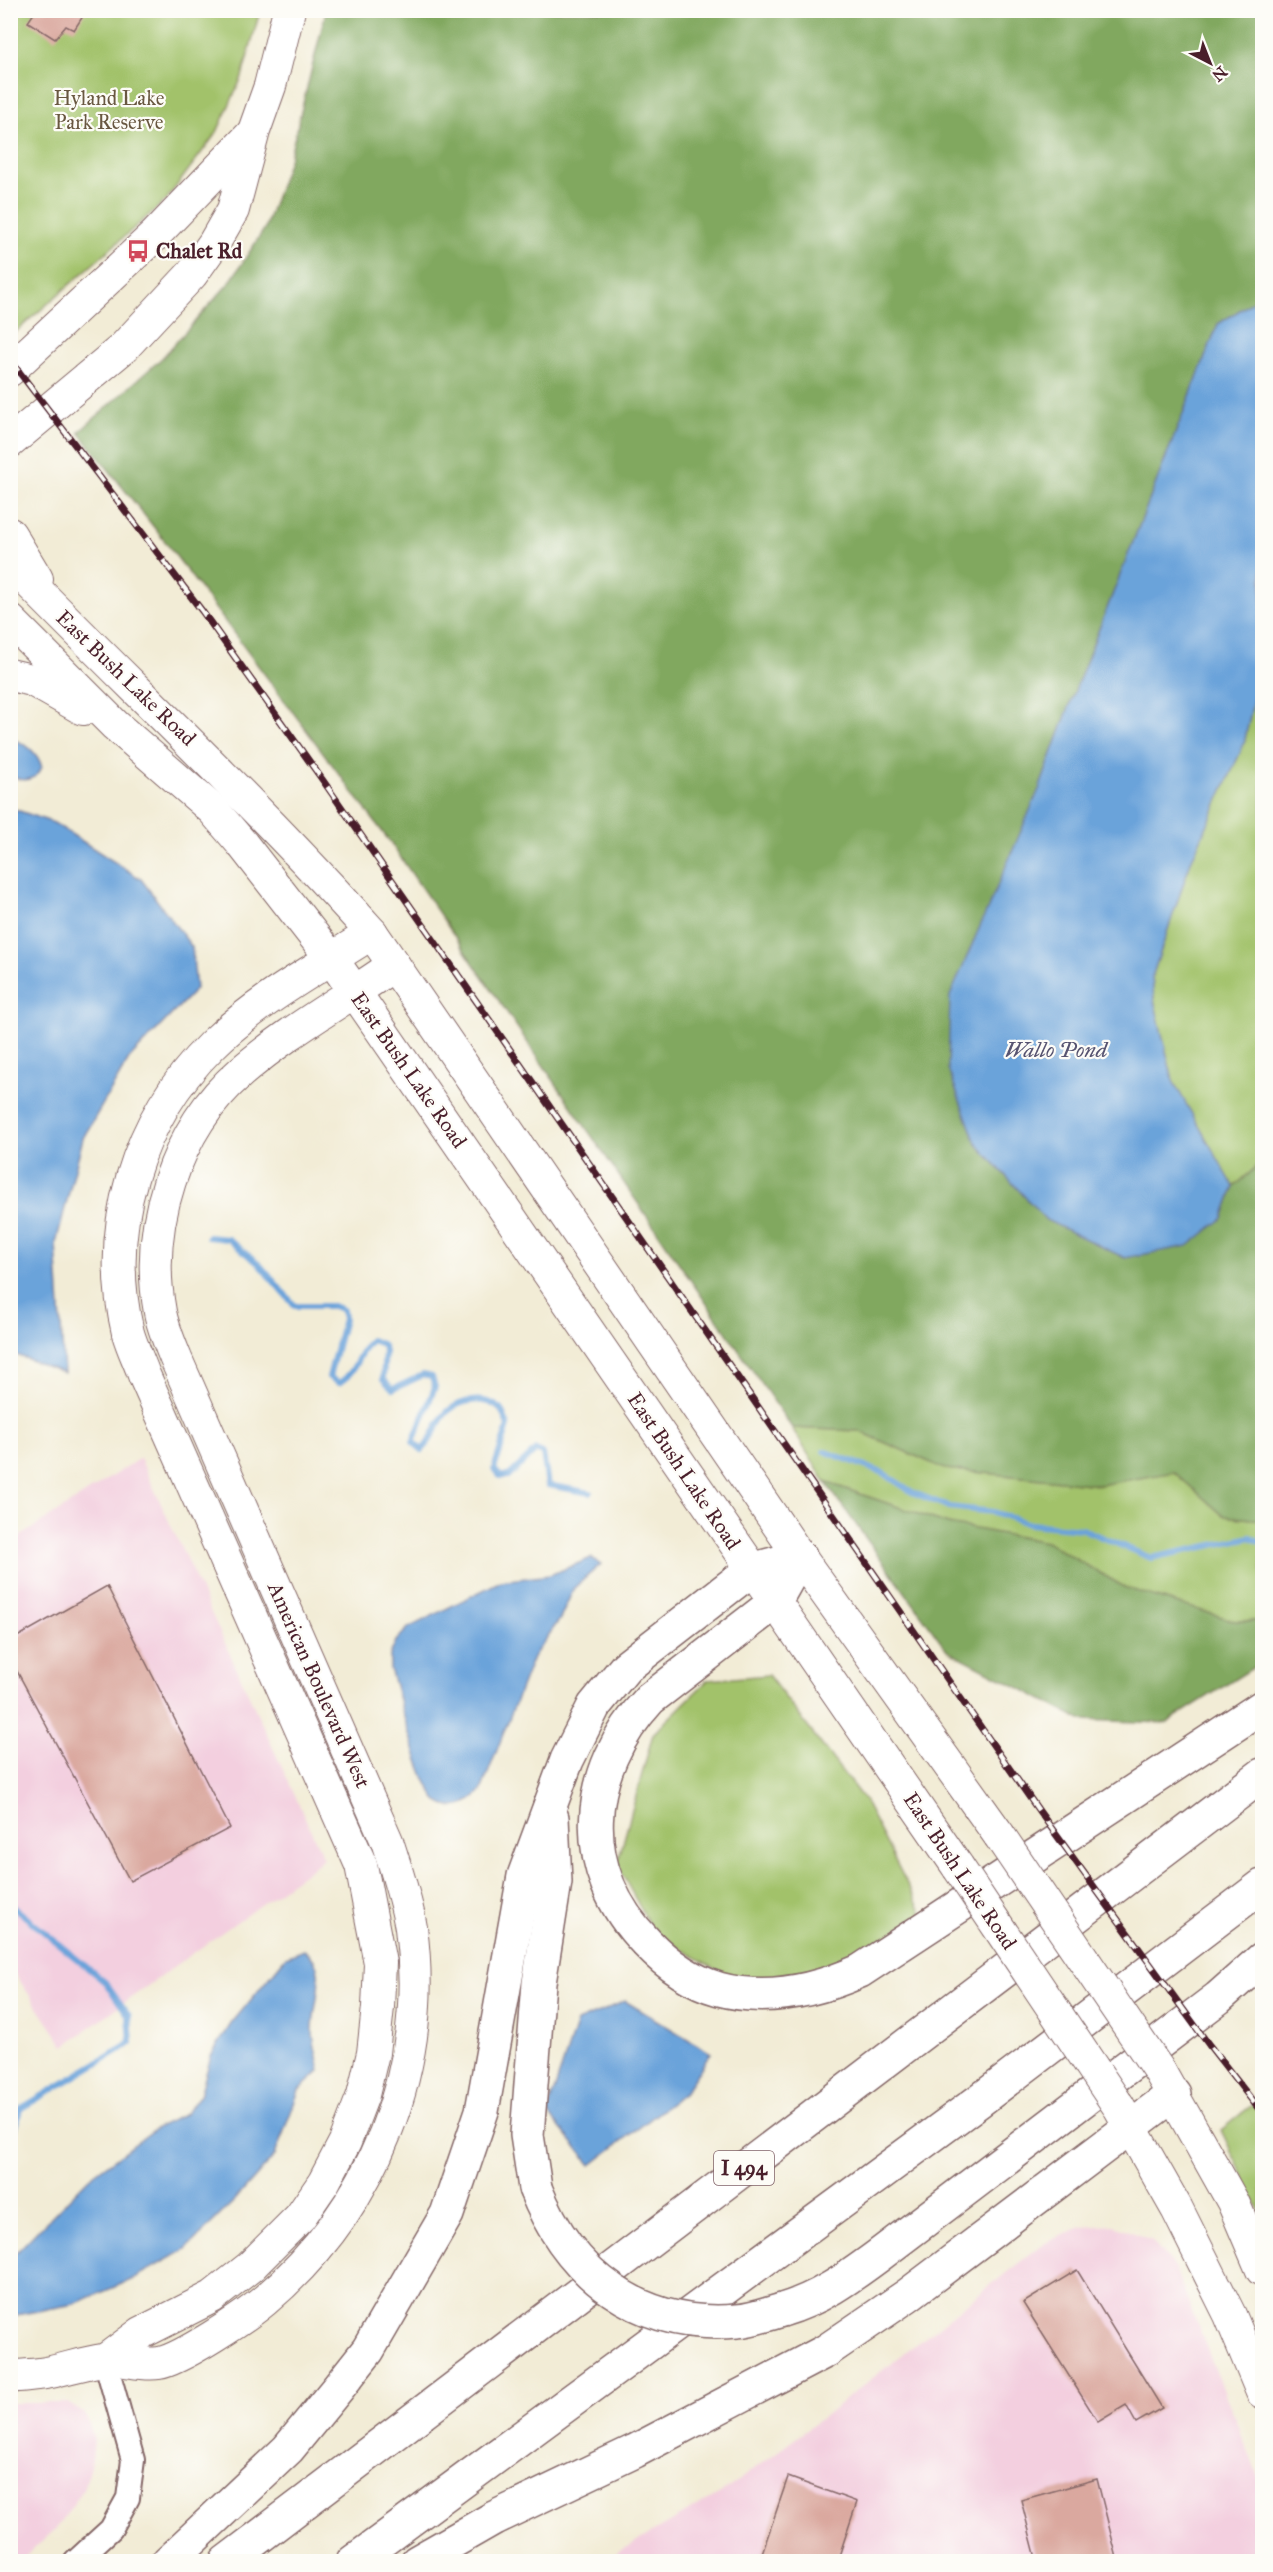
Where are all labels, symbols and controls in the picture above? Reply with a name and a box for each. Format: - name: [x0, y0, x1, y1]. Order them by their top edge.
- north arrow: [1180, 33, 1240, 93]
- text: N: [1208, 62, 1231, 86]
- park label: Hyland Lake Park Reserve: [53, 85, 165, 135]
- bus stop icon: Chalet Rd: [125, 238, 151, 264]
- place label: Chalet Rd: [156, 238, 243, 264]
- street label: East Bush Lake Road: [51, 605, 202, 752]
- street label: East Bush Lake Road: [345, 987, 473, 1153]
- water label: Wallo Pond: [1005, 1036, 1109, 1063]
- street label: East Bush Lake Road: [622, 1387, 747, 1555]
- street label: American Boulevard West: [261, 1577, 376, 1792]
- street label: East Bush Lake Road: [898, 1787, 1023, 1955]
- road number: I 494: [714, 2151, 774, 2185]

